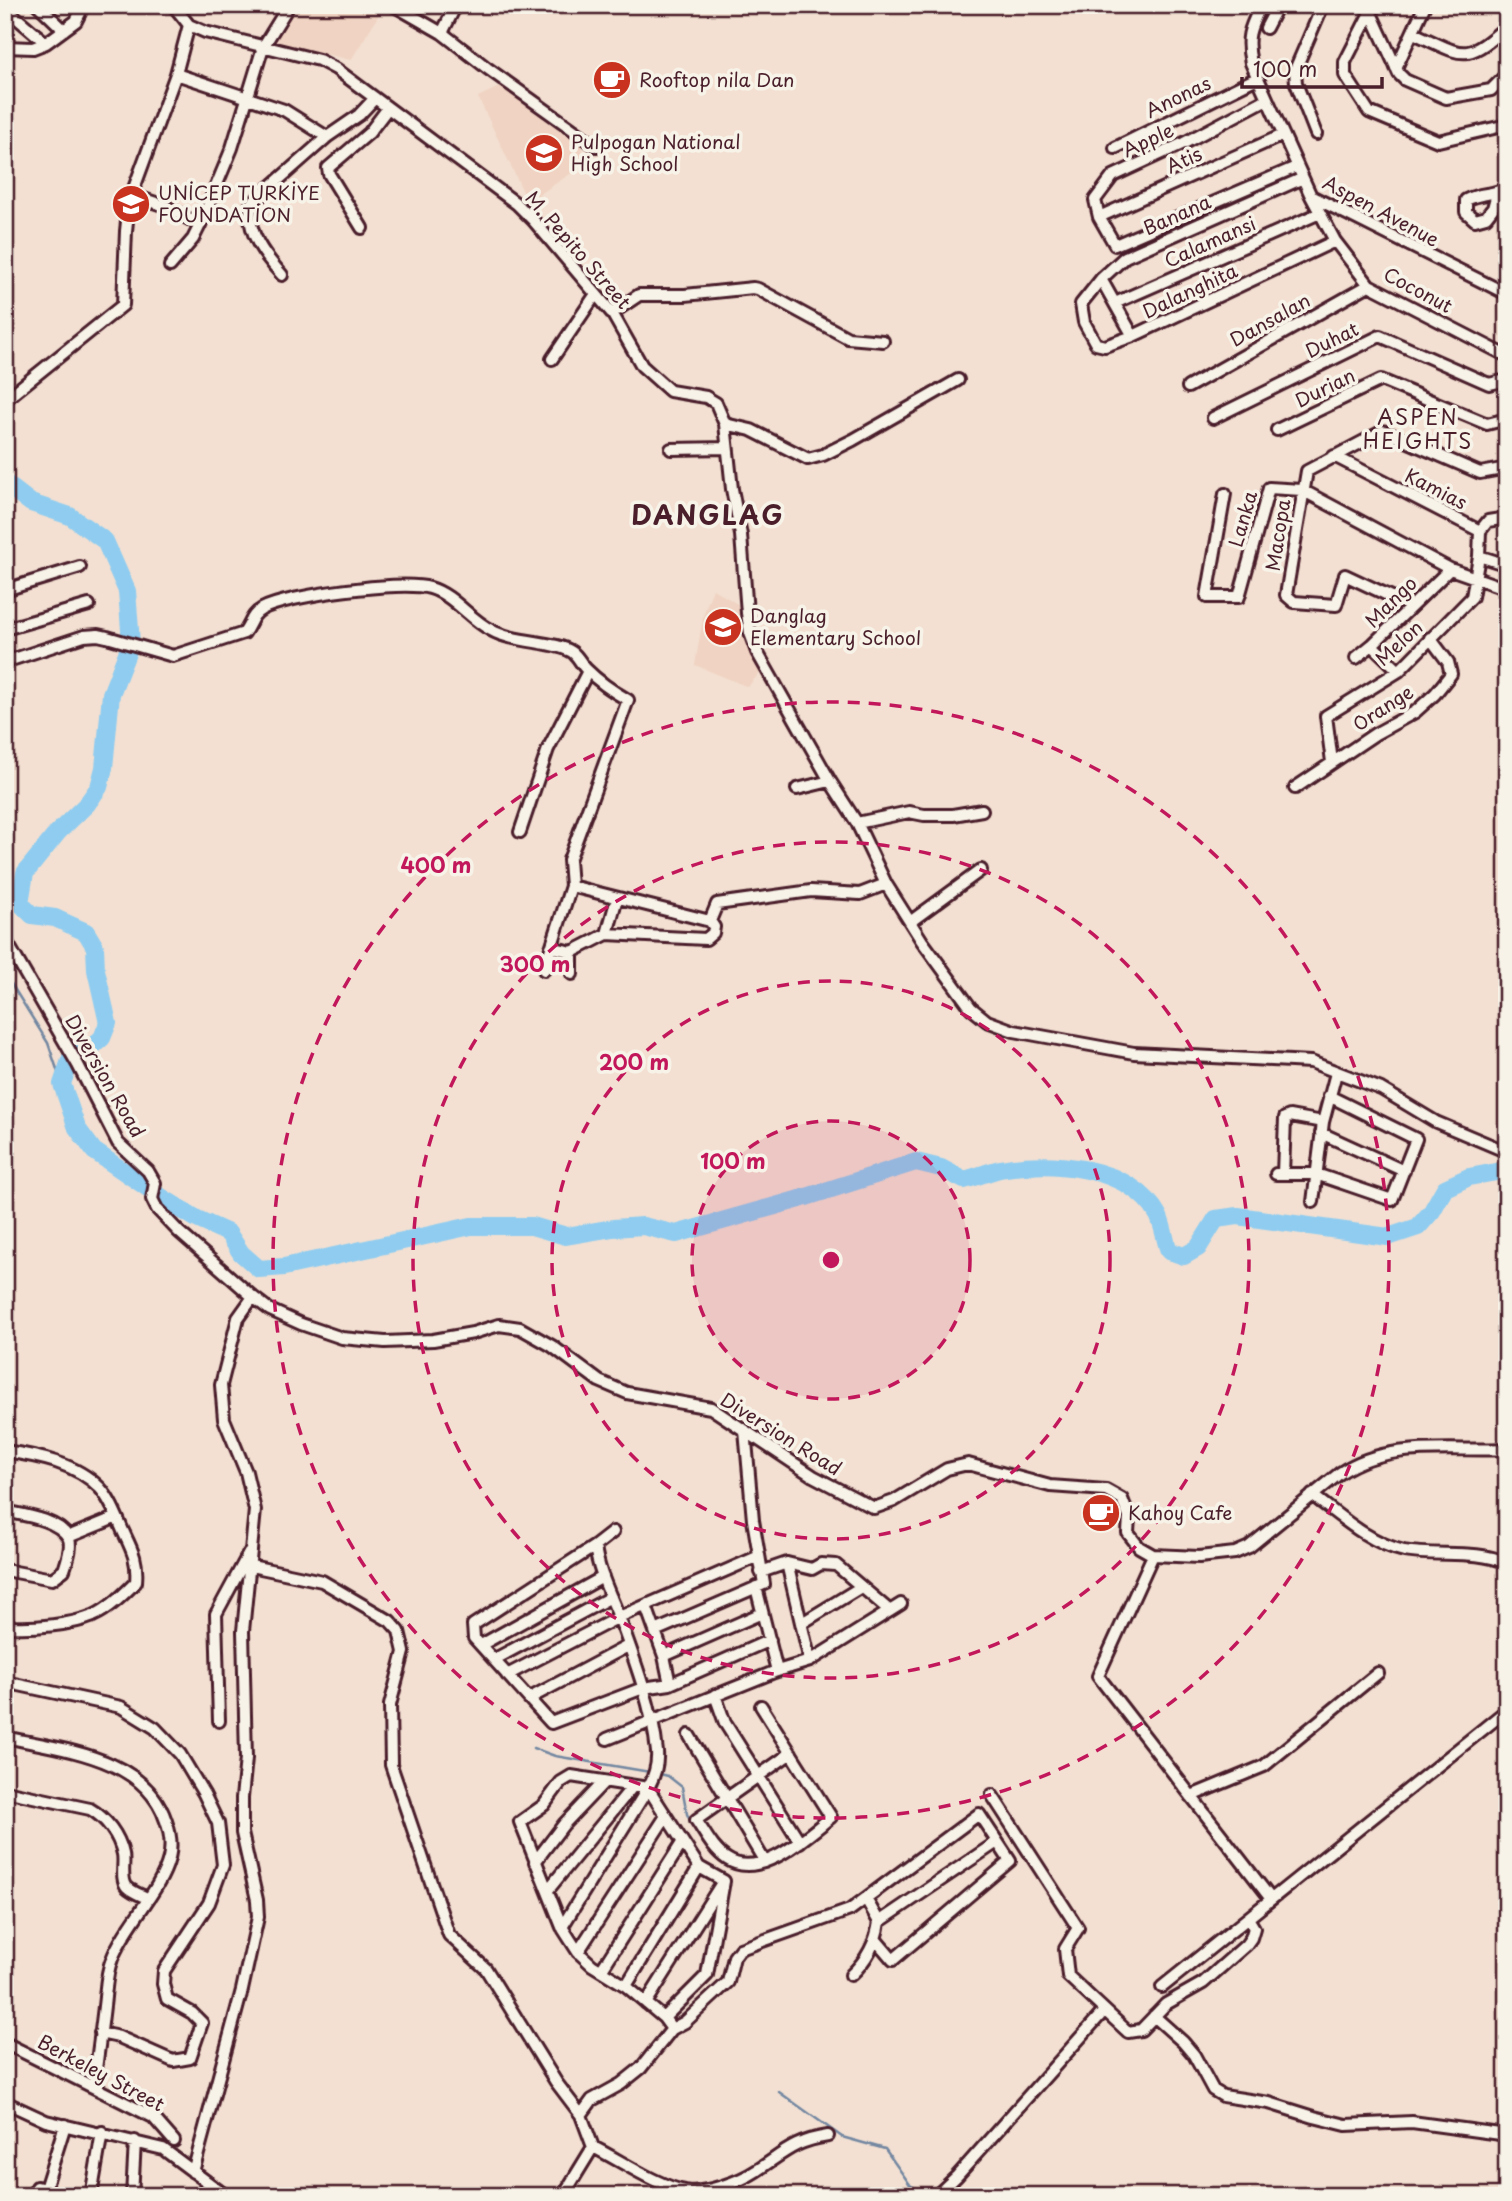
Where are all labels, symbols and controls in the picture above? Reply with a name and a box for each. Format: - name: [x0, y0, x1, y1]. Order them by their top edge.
- scale bar: [1242, 46, 1382, 90]
- text: 100 m: [1253, 52, 1317, 84]
- cafe icon: Rooftop nila Dan: [591, 59, 633, 101]
- place label: Rooftop nila Dan: [639, 65, 795, 93]
- street label: Anonas: [1140, 68, 1215, 124]
- street label: Apple: [1117, 115, 1178, 163]
- place label: Pulpogan National High School: [571, 127, 741, 177]
- school or university icon: Pulpogan National High School: [523, 132, 565, 174]
- street label: Atis: [1161, 139, 1206, 179]
- street label: Aspen Avenue: [1318, 168, 1445, 253]
- place label: UNİCEP TURKİYE FOUNDATİON: [158, 178, 320, 228]
- school or university icon: UNİCEP TURKİYE FOUNDATİON: [110, 183, 152, 225]
- street label: M. Pepito Street: [519, 184, 638, 315]
- street label: Banana: [1138, 187, 1215, 241]
- street label: Calamansi: [1159, 208, 1260, 274]
- street label: Dalanghita: [1137, 256, 1242, 324]
- street label: Coconut: [1379, 259, 1458, 319]
- street label: Dansalan: [1224, 285, 1315, 353]
- street label: Duhat: [1300, 314, 1363, 364]
- street label: Durian: [1290, 361, 1359, 414]
- district label: ASPEN HEIGHTS: [1363, 400, 1473, 456]
- street label: Kamias: [1401, 461, 1472, 516]
- street label: Lanka: [1221, 487, 1263, 550]
- district label: DANGLAG: [631, 495, 785, 534]
- street label: Macopa: [1257, 496, 1297, 573]
- street label: Mango: [1358, 569, 1423, 634]
- place label: Danglag Elementary School: [750, 601, 921, 651]
- school or university icon: Danglag Elementary School: [702, 606, 744, 648]
- street label: Melon: [1368, 613, 1428, 672]
- street label: Orange: [1347, 677, 1418, 737]
- text: 400 m: [401, 848, 471, 880]
- text: 300 m: [500, 947, 570, 979]
- street label: Diversion Road: [59, 1009, 152, 1142]
- text: 200 m: [599, 1045, 669, 1077]
- text: 100 m: [700, 1144, 766, 1176]
- centre of rings: [819, 1248, 843, 1272]
- street label: Diversion Road: [716, 1385, 847, 1482]
- cafe icon: Kahoy Cafe: [1080, 1492, 1122, 1534]
- place label: Kahoy Cafe: [1128, 1498, 1232, 1526]
- street label: Berkeley Street: [33, 2027, 170, 2117]

